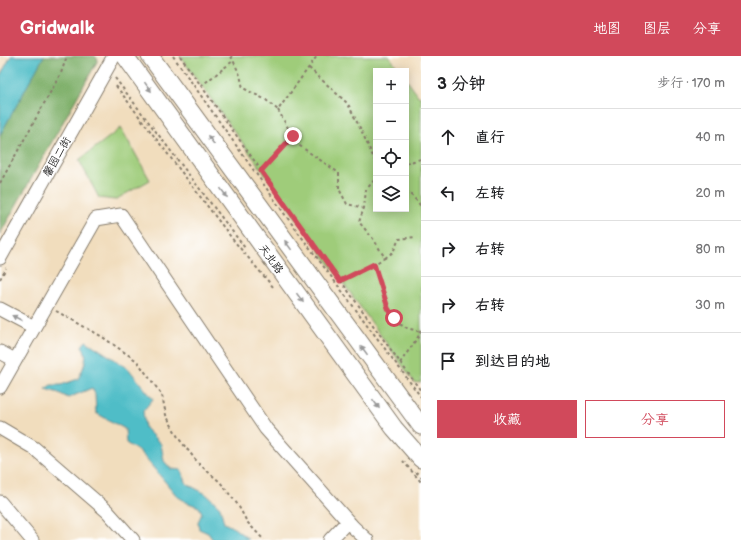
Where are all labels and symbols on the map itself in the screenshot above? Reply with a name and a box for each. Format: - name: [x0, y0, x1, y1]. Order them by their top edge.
- one-way arrow: [144, 82, 152, 93]
- route end: [284, 127, 302, 145]
- street label: 馨园二街: [40, 134, 74, 179]
- one-way arrow: [208, 135, 216, 145]
- one-way arrow: [220, 188, 228, 198]
- one-way arrow: [284, 240, 292, 250]
- street label: 天北路: [256, 242, 286, 276]
- one-way arrow: [296, 293, 304, 304]
- route start: [385, 309, 403, 327]
- one-way arrow: [11, 315, 23, 321]
- one-way arrow: [360, 345, 368, 356]
- one-way arrow: [372, 398, 380, 409]

